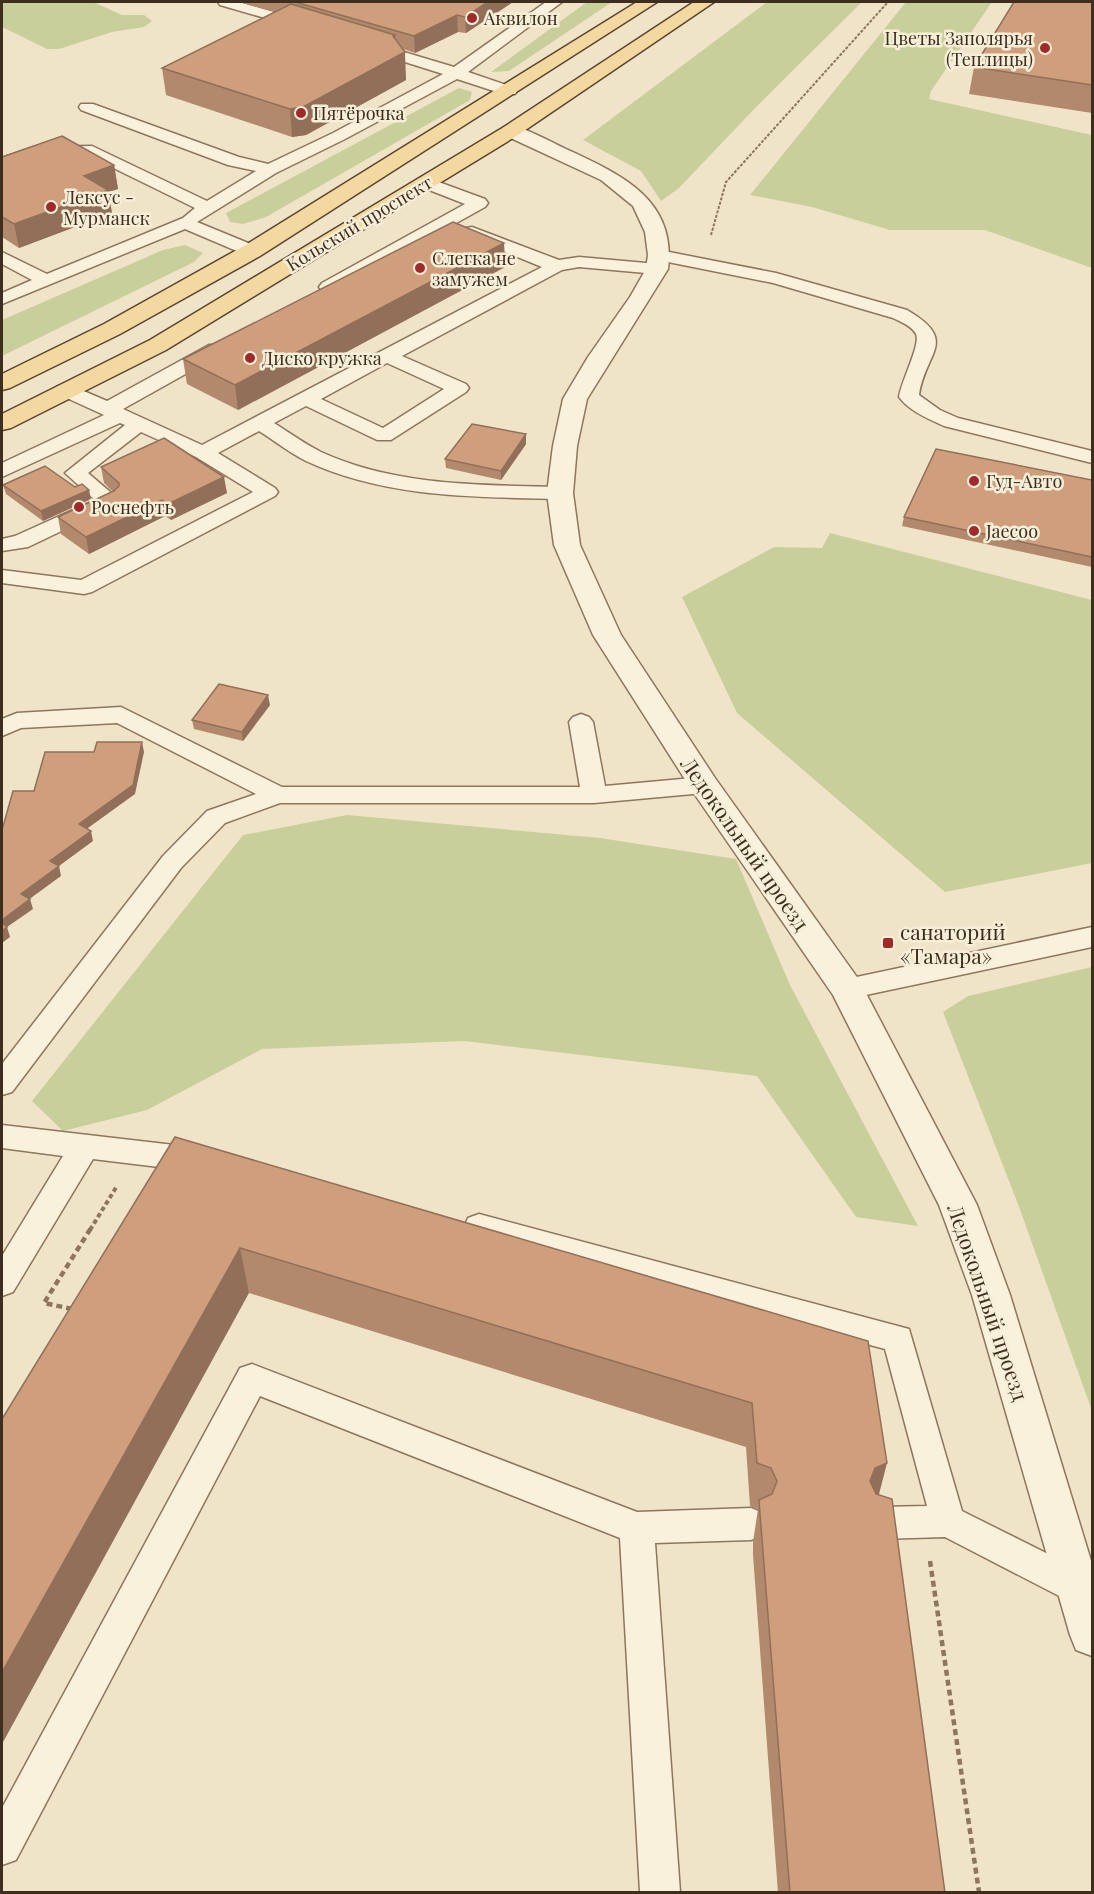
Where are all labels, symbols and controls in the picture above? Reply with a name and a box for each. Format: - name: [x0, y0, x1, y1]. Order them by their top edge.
- place label: Аквилон: [483, 6, 558, 30]
- marker: Аквилон: [465, 11, 479, 25]
- place label: Цветы Заполярья (Теплицы): [884, 26, 1033, 71]
- marker: Цветы Заполярья (Теплицы): [1038, 41, 1052, 55]
- place label: Пятёрочка: [313, 101, 404, 125]
- marker: Пятёрочка: [294, 106, 308, 120]
- street label: Кольский проспект: [281, 170, 437, 276]
- place label: Лексус - Мурманск: [62, 185, 150, 230]
- marker: Лексус - Мурманск: [44, 200, 58, 214]
- place label: Слегка не замужем: [432, 246, 516, 291]
- marker: Слегка не замужем: [413, 261, 427, 275]
- place label: Диско кружка: [262, 346, 382, 370]
- marker: Диско кружка: [243, 351, 257, 365]
- place label: Гуд-Авто: [986, 469, 1063, 493]
- marker: Гуд-Авто: [967, 474, 981, 488]
- place label: Роснефть: [91, 495, 174, 519]
- marker: Роснефть: [72, 500, 86, 514]
- place label: Jaecoo: [985, 519, 1038, 543]
- marker: Jaecoo: [967, 524, 981, 538]
- street label: Ледокольный проезд: [675, 750, 817, 935]
- place label: санаторий «Тамара»: [900, 917, 1006, 969]
- marker: санаторий «Тамара»: [881, 936, 895, 950]
- street label: Ледокольный проезд: [942, 1199, 1036, 1404]

